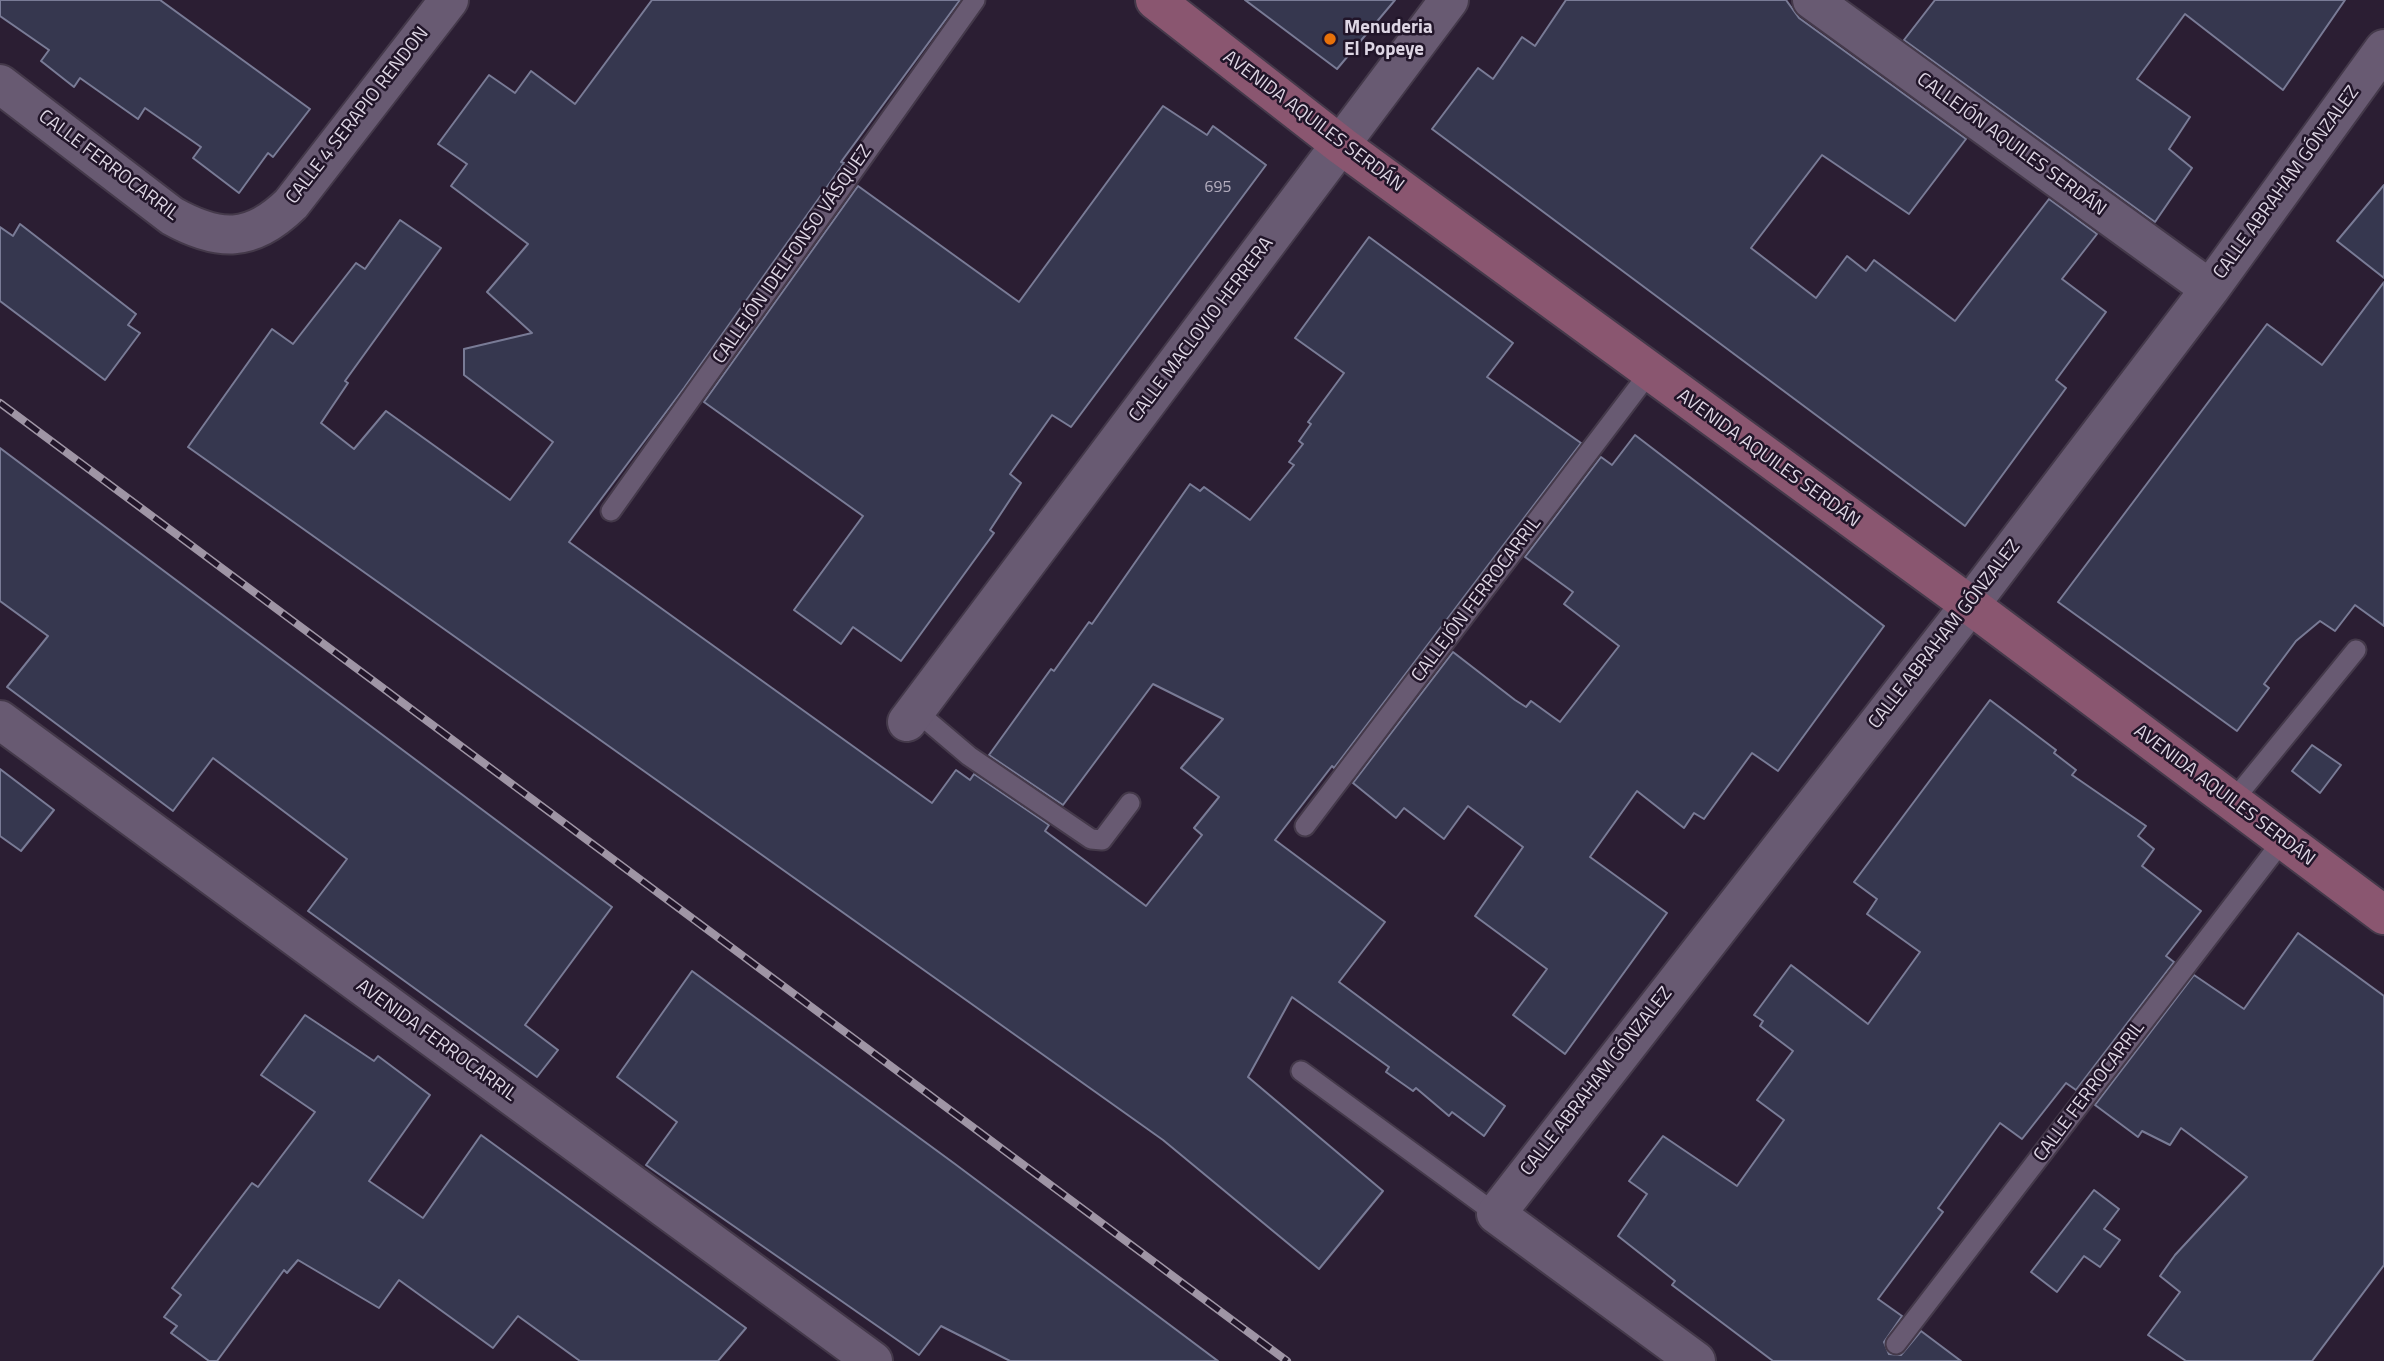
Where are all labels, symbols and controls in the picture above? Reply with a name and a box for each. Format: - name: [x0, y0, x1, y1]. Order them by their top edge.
- place label: Menuderia El Popeye: [1344, 17, 1433, 61]
- street label: CALLE 4 SERAPIO RENDON: [282, 23, 434, 209]
- marker: Menuderia El Popeye: [1322, 31, 1338, 47]
- street label: AVENIDA AQUILES SERDÁN: [1218, 47, 1408, 197]
- street label: CALLEJÓN AQUILES SERDÁN: [1912, 69, 2110, 221]
- street label: CALLE ABRAHAM GÓNZALEZ: [2209, 82, 2365, 284]
- street label: CALLE FERROCARRIL: [33, 106, 183, 226]
- street label: CALLEJÓN IDELFONSO VÁSQUEZ: [709, 141, 877, 369]
- house number: 695: [1205, 178, 1231, 198]
- street label: CALLE MACLOVIO HERRERA: [1125, 233, 1279, 427]
- street label: AVENIDA AQUILES SERDÁN: [1672, 385, 1864, 533]
- street label: CALLEJÓN FERROCARRIL: [1407, 513, 1547, 687]
- street label: CALLE ABRAHAM GÓNZALEZ: [1864, 536, 2026, 734]
- street label: AVENIDA AQUILES SERDÁN: [2129, 721, 2319, 871]
- street label: AVENIDA FERROCARRIL: [351, 975, 521, 1107]
- street label: CALLE ABRAHAM GÓNZALEZ: [1516, 983, 1678, 1181]
- street label: CALLE FERROCARRIL: [2030, 1017, 2150, 1167]

